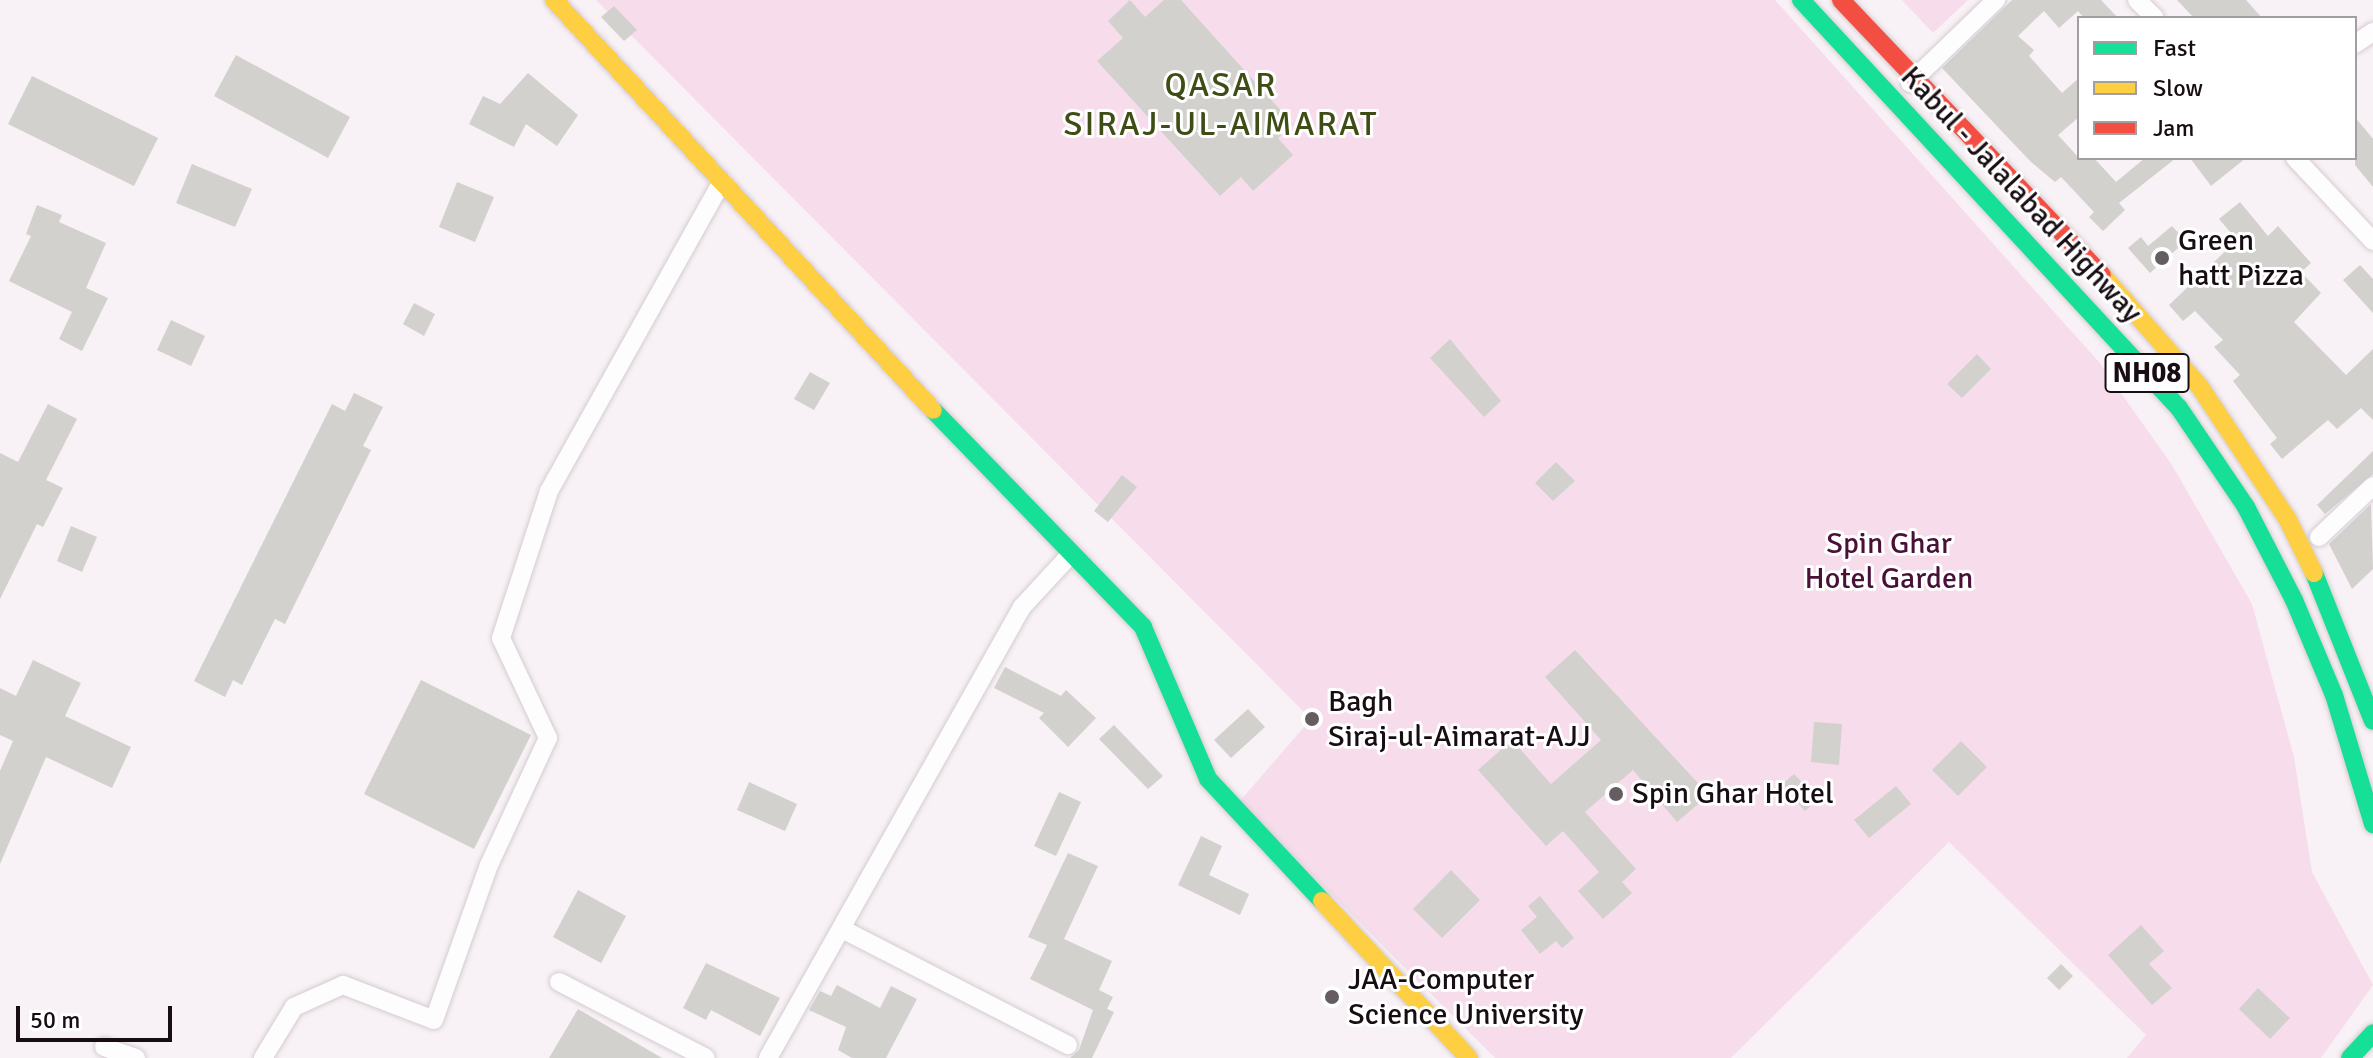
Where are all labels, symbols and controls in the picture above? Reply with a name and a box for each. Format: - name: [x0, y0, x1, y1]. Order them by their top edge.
- legend: [2077, 16, 2357, 160]
- text: Fast: [2153, 33, 2196, 63]
- street label: Kabul - Jalalabad Highway: [1893, 59, 2149, 331]
- district label: QASAR SIRAJ-UL-AIMARAT: [1064, 65, 1378, 144]
- text: Slow: [2153, 73, 2203, 103]
- text: Jam: [2153, 113, 2194, 143]
- place label: Green hatt Pizza: [2178, 223, 2304, 294]
- marker: Green hatt Pizza: [2153, 249, 2171, 267]
- road number: NH08: [2103, 349, 2191, 397]
- park label: Spin Ghar Hotel Garden: [1805, 526, 1973, 596]
- place label: Bagh Siraj-ul-Aimarat-AJJ: [1328, 684, 1591, 754]
- marker: Bagh Siraj-ul-Aimarat-AJJ: [1303, 710, 1321, 728]
- place label: Spin Ghar Hotel: [1632, 776, 1834, 812]
- marker: Spin Ghar Hotel: [1607, 785, 1625, 803]
- place label: JAA-Computer Science University: [1348, 962, 1584, 1032]
- marker: JAA-Computer Science University: [1323, 988, 1341, 1006]
- scale bar: [20, 990, 176, 1040]
- text: 50 m: [30, 1005, 80, 1035]

